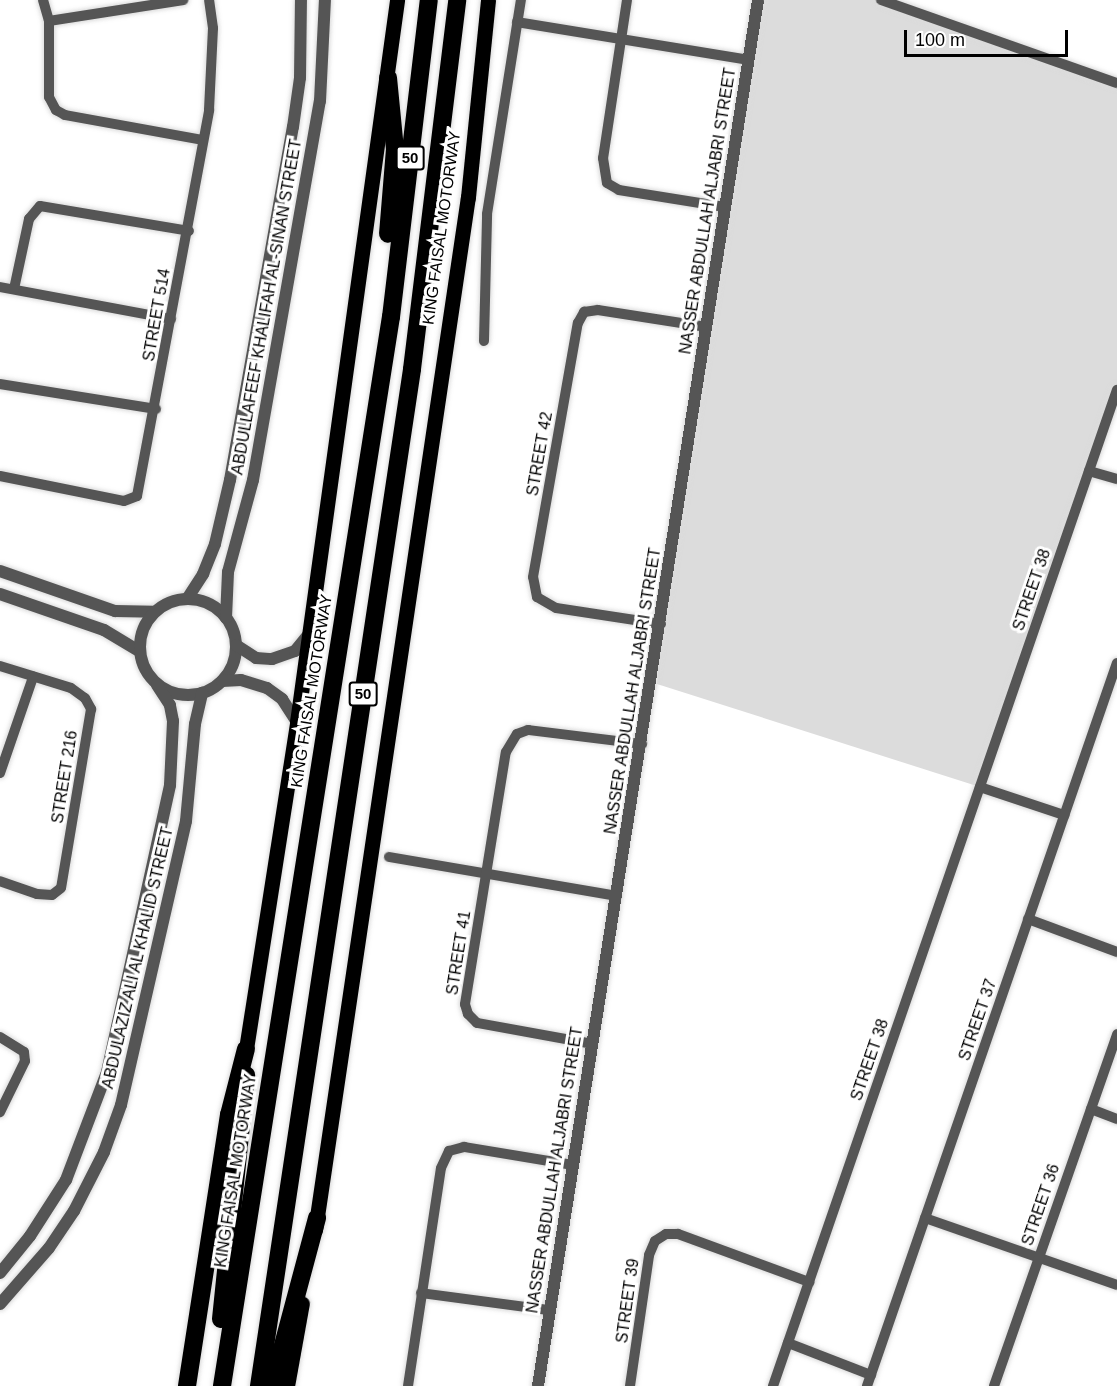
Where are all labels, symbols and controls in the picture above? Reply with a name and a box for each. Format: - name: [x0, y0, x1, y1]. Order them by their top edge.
- scale bar: [907, 18, 1070, 56]
- text: 100 m: [915, 30, 965, 50]
- street label: NASSER ABDULLAH ALJABRI STREET: [676, 65, 740, 357]
- street label: KING FAISAL MOTORWAY: [419, 130, 465, 326]
- street label: ABDULLAFEEF KHALIFAH AL-SINAN STREET: [228, 137, 306, 477]
- road number: 50: [395, 146, 425, 170]
- street label: STREET 514: [139, 267, 175, 363]
- street label: STREET 42: [523, 410, 557, 498]
- street label: NASSER ABDULLAH ALJABRI STREET: [601, 545, 665, 837]
- street label: STREET 38: [1009, 547, 1055, 633]
- street label: KING FAISAL MOTORWAY: [287, 593, 337, 789]
- road number: 50: [348, 682, 378, 706]
- street label: STREET 216: [48, 729, 82, 825]
- street label: ABDULAZIZ ALI AL KHALID STREET: [98, 824, 178, 1092]
- street label: STREET 41: [443, 909, 475, 997]
- street label: STREET 37: [955, 977, 1001, 1063]
- street label: STREET 38: [847, 1017, 893, 1103]
- street label: NASSER ABDULLAH ALJABRI STREET: [523, 1024, 587, 1316]
- street label: KING FAISAL MOTORWAY: [211, 1073, 261, 1269]
- street label: STREET 36: [1018, 1162, 1064, 1248]
- street label: STREET 39: [613, 1257, 643, 1345]

